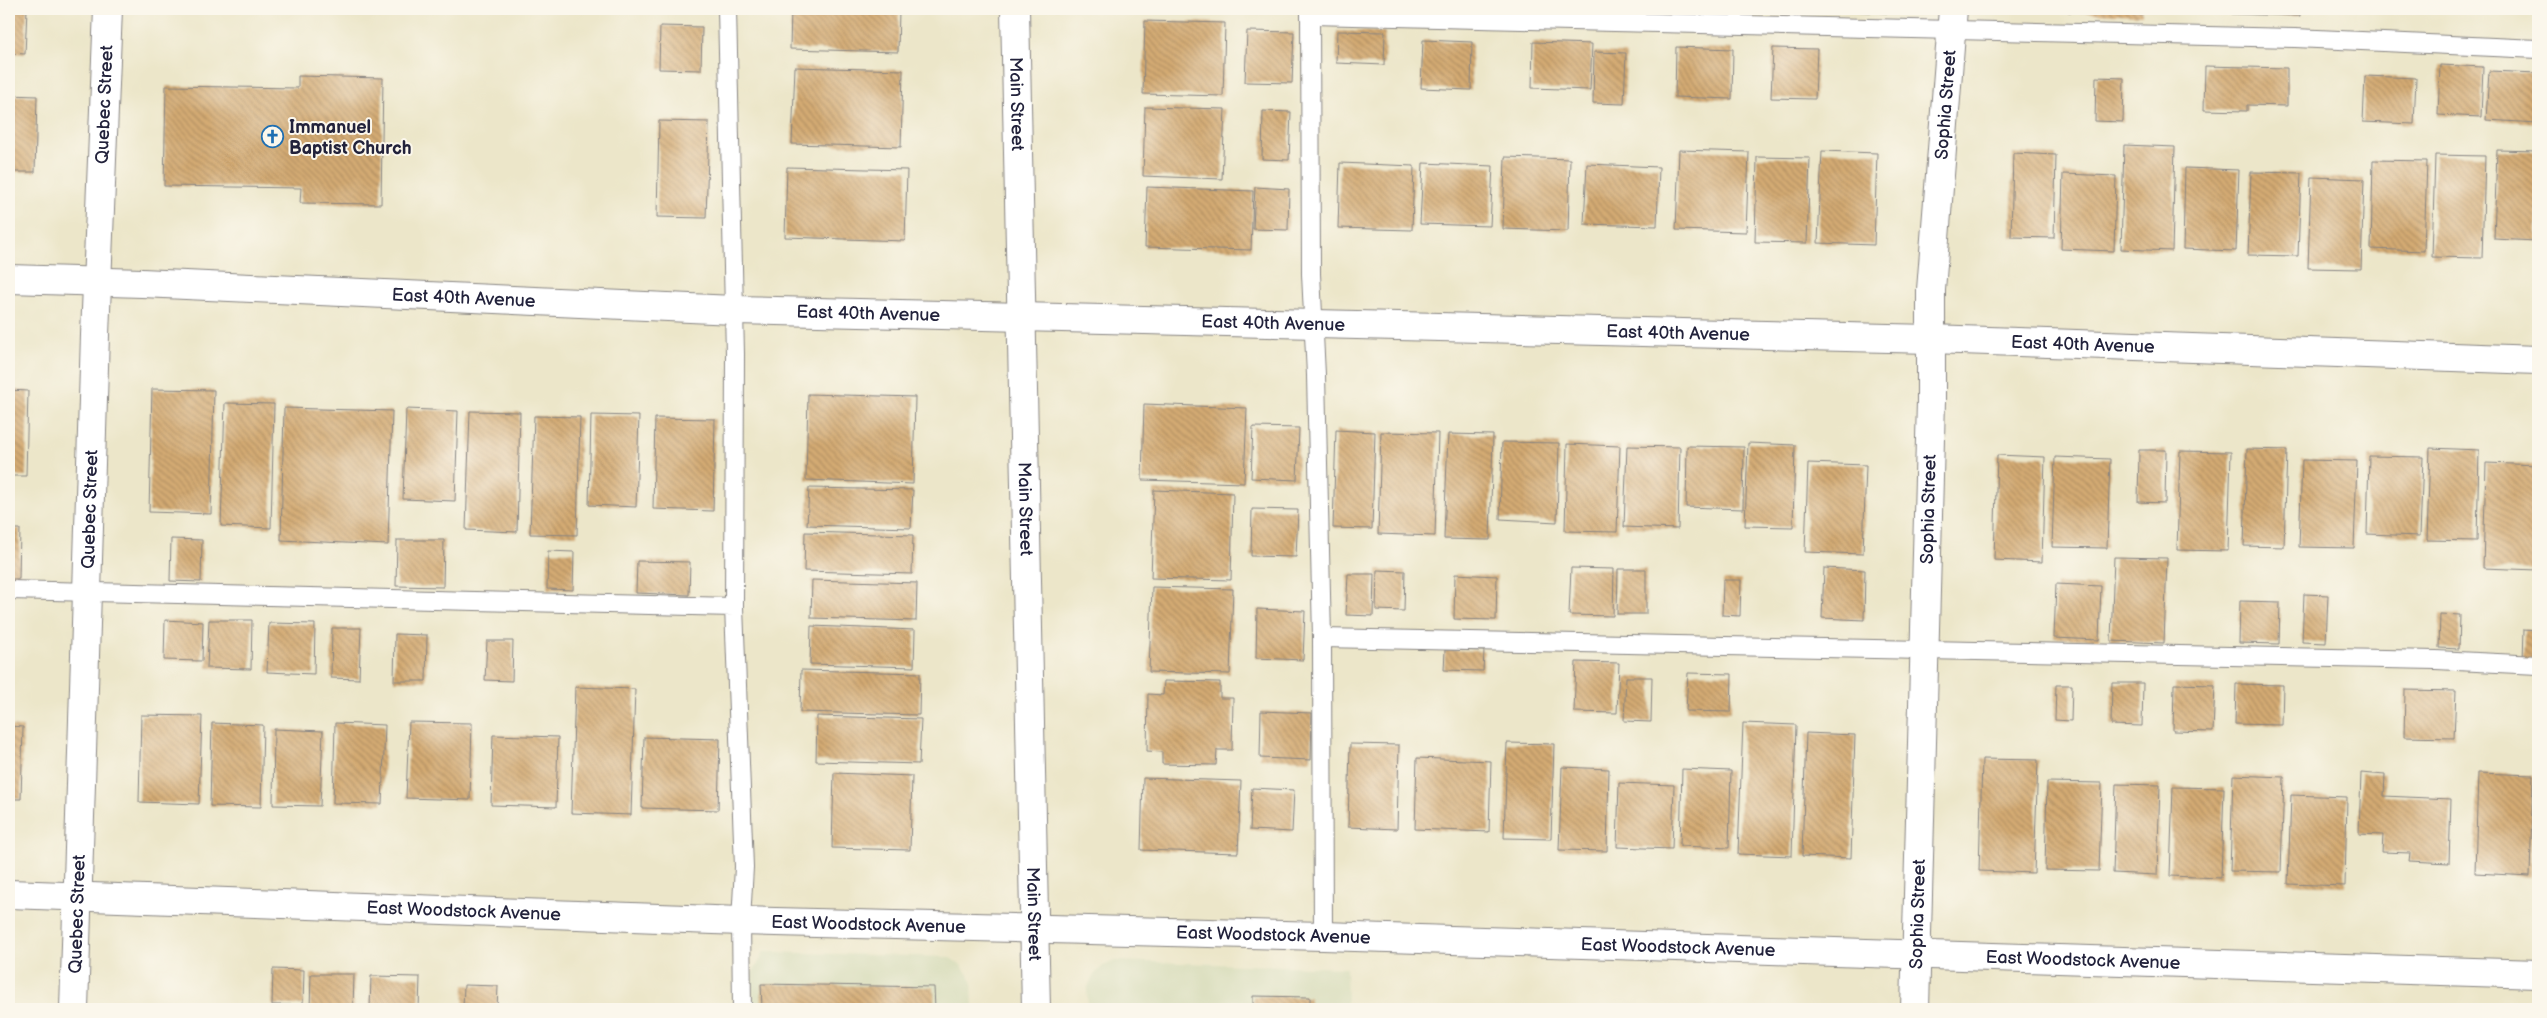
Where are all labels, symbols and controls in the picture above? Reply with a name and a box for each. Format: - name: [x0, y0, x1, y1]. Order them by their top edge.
- street label: Quebec Street: [91, 44, 117, 164]
- street label: Sophia Street: [1931, 49, 1960, 160]
- street label: Main Street: [1006, 57, 1028, 152]
- place label: Immanuel Baptist Church: [289, 117, 412, 159]
- church icon: Immanuel Baptist Church: [261, 125, 285, 149]
- street label: East 40th Avenue: [391, 284, 536, 311]
- street label: East 40th Avenue: [796, 301, 941, 325]
- street label: East 40th Avenue: [1201, 311, 1346, 335]
- street label: East 40th Avenue: [1606, 321, 1750, 345]
- street label: East 40th Avenue: [2011, 331, 2155, 357]
- street label: Quebec Street: [77, 449, 102, 569]
- street label: Sophia Street: [1916, 453, 1940, 564]
- street label: Main Street: [1014, 462, 1037, 557]
- street label: Quebec Street: [65, 854, 89, 974]
- street label: Sophia Street: [1906, 858, 1929, 969]
- street label: Main Street: [1023, 867, 1045, 962]
- street label: East Woodstock Avenue: [366, 897, 562, 925]
- street label: East Woodstock Avenue: [771, 911, 966, 937]
- street label: East Woodstock Avenue: [1176, 922, 1371, 948]
- street label: East Woodstock Avenue: [1580, 934, 1776, 961]
- street label: East Woodstock Avenue: [1985, 946, 2181, 973]

